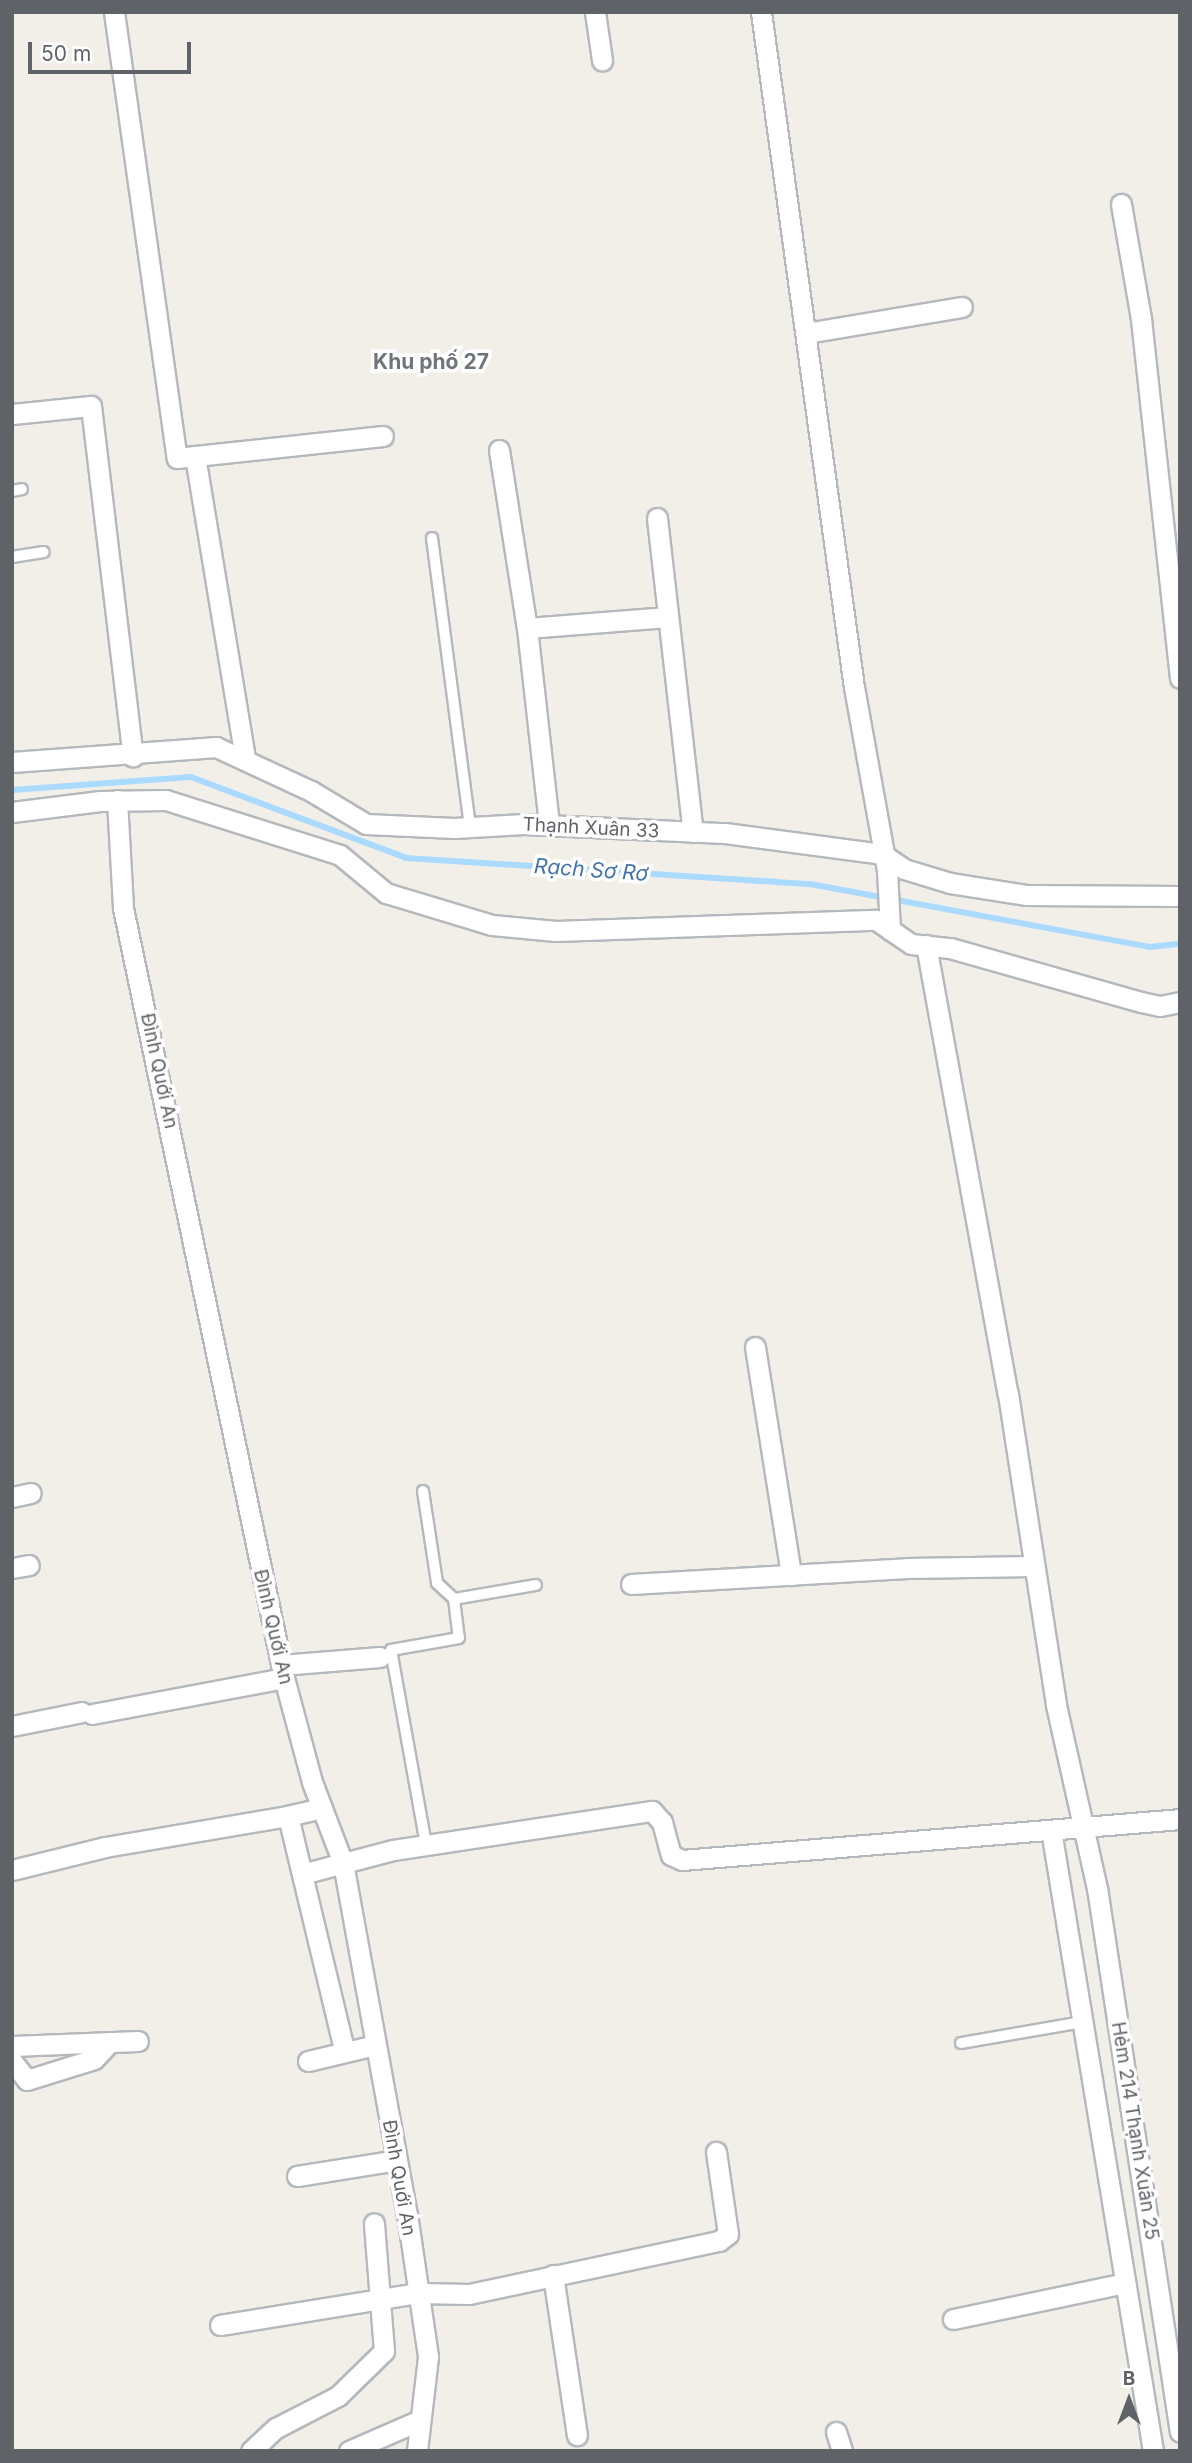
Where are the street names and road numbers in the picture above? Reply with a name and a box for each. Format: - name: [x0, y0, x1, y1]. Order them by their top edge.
- street label: Thạnh Xuân 33: [522, 813, 660, 843]
- street label: Đình Quới An: [136, 1011, 182, 1131]
- street label: Đình Quới An: [249, 1567, 297, 1687]
- street label: Hẻm 214 Thạnh Xuân 25: [1106, 2020, 1164, 2242]
- street label: Đình Quới An: [378, 2118, 420, 2238]

